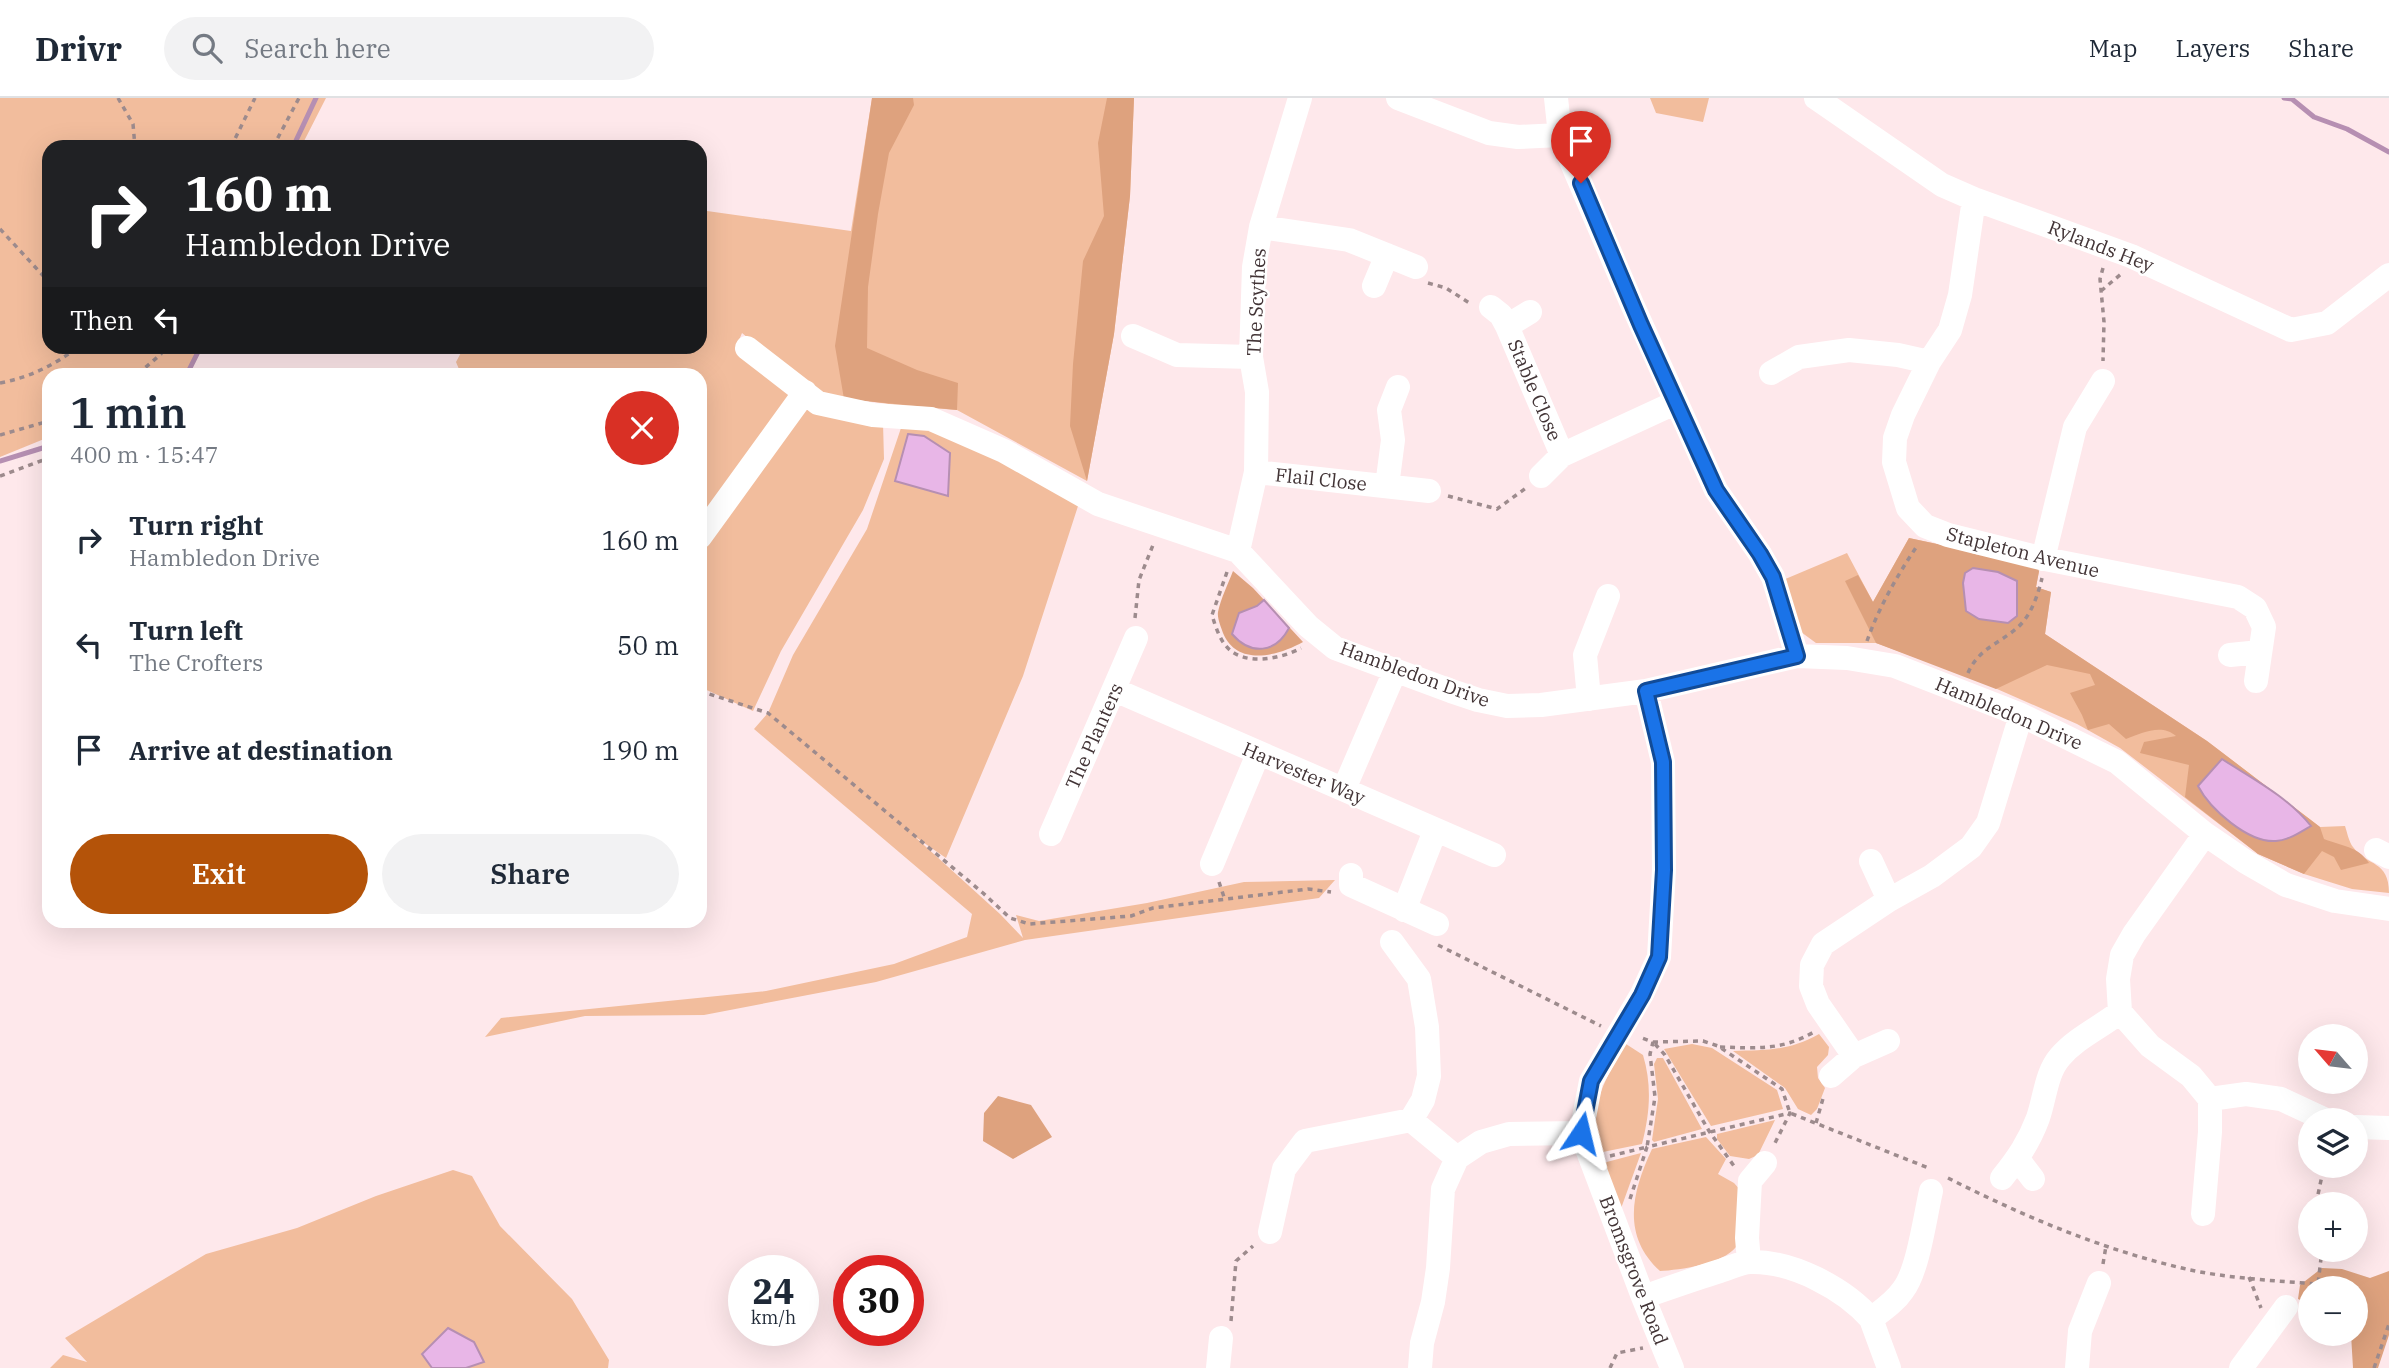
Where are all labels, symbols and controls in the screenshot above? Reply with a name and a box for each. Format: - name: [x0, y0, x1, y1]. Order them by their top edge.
- search box: [164, 17, 654, 80]
- text: Drivr: [35, 27, 122, 70]
- icon: search: [188, 29, 226, 67]
- text: Search here: [244, 31, 391, 65]
- text: Map: [2089, 32, 2137, 64]
- text: Layers: [2175, 32, 2250, 64]
- text: Share: [2288, 32, 2354, 64]
- pin: [1551, 111, 1611, 183]
- icon: arrive: [1562, 122, 1600, 160]
- text: 160 m: [185, 161, 332, 224]
- icon: right: [70, 168, 161, 259]
- street label: Rylands Hey: [2045, 215, 2158, 277]
- text: Hambledon Drive: [185, 223, 451, 265]
- street label: The Scythes: [1241, 247, 1271, 357]
- icon: left: [148, 301, 186, 339]
- text: Then: [70, 303, 134, 337]
- street label: Stable Close: [1503, 336, 1567, 444]
- text: 1 min: [70, 385, 187, 440]
- button: close: [605, 391, 679, 465]
- text: 400 m · 15:47: [70, 439, 219, 469]
- street label: Flail Close: [1274, 462, 1368, 496]
- text: Turn right: [129, 508, 263, 542]
- icon: right: [70, 521, 108, 559]
- street label: Stapleton Avenue: [1944, 521, 2102, 583]
- text: 160 m: [601, 523, 679, 557]
- text: Hambledon Drive: [129, 542, 320, 572]
- text: Turn left: [129, 613, 243, 647]
- icon: left: [70, 626, 108, 664]
- text: 50 m: [617, 628, 679, 662]
- street label: Hambledon Drive: [1337, 636, 1493, 712]
- text: The Crofters: [129, 647, 263, 677]
- street label: Hambledon Drive: [1932, 671, 2086, 755]
- street label: The Planters: [1060, 679, 1128, 793]
- icon: arrive: [70, 731, 108, 769]
- text: Arrive at destination: [129, 733, 393, 767]
- text: 190 m: [601, 733, 679, 767]
- street label: Harvester Way: [1239, 736, 1370, 810]
- button: Exit: [70, 834, 368, 914]
- button: Share: [382, 834, 679, 914]
- north arrow: [2298, 1024, 2368, 1094]
- map controls: [2298, 1024, 2368, 1346]
- position arrow: [1544, 1096, 1618, 1170]
- button: layers: [2298, 1108, 2368, 1178]
- street label: Bromsgrove Road: [1594, 1192, 1674, 1348]
- button: +: [2298, 1192, 2368, 1262]
- speed limit sign: 30: [833, 1255, 924, 1346]
- text: 24: [752, 1268, 795, 1314]
- button: −: [2298, 1276, 2368, 1346]
- text: km/h: [751, 1306, 796, 1329]

